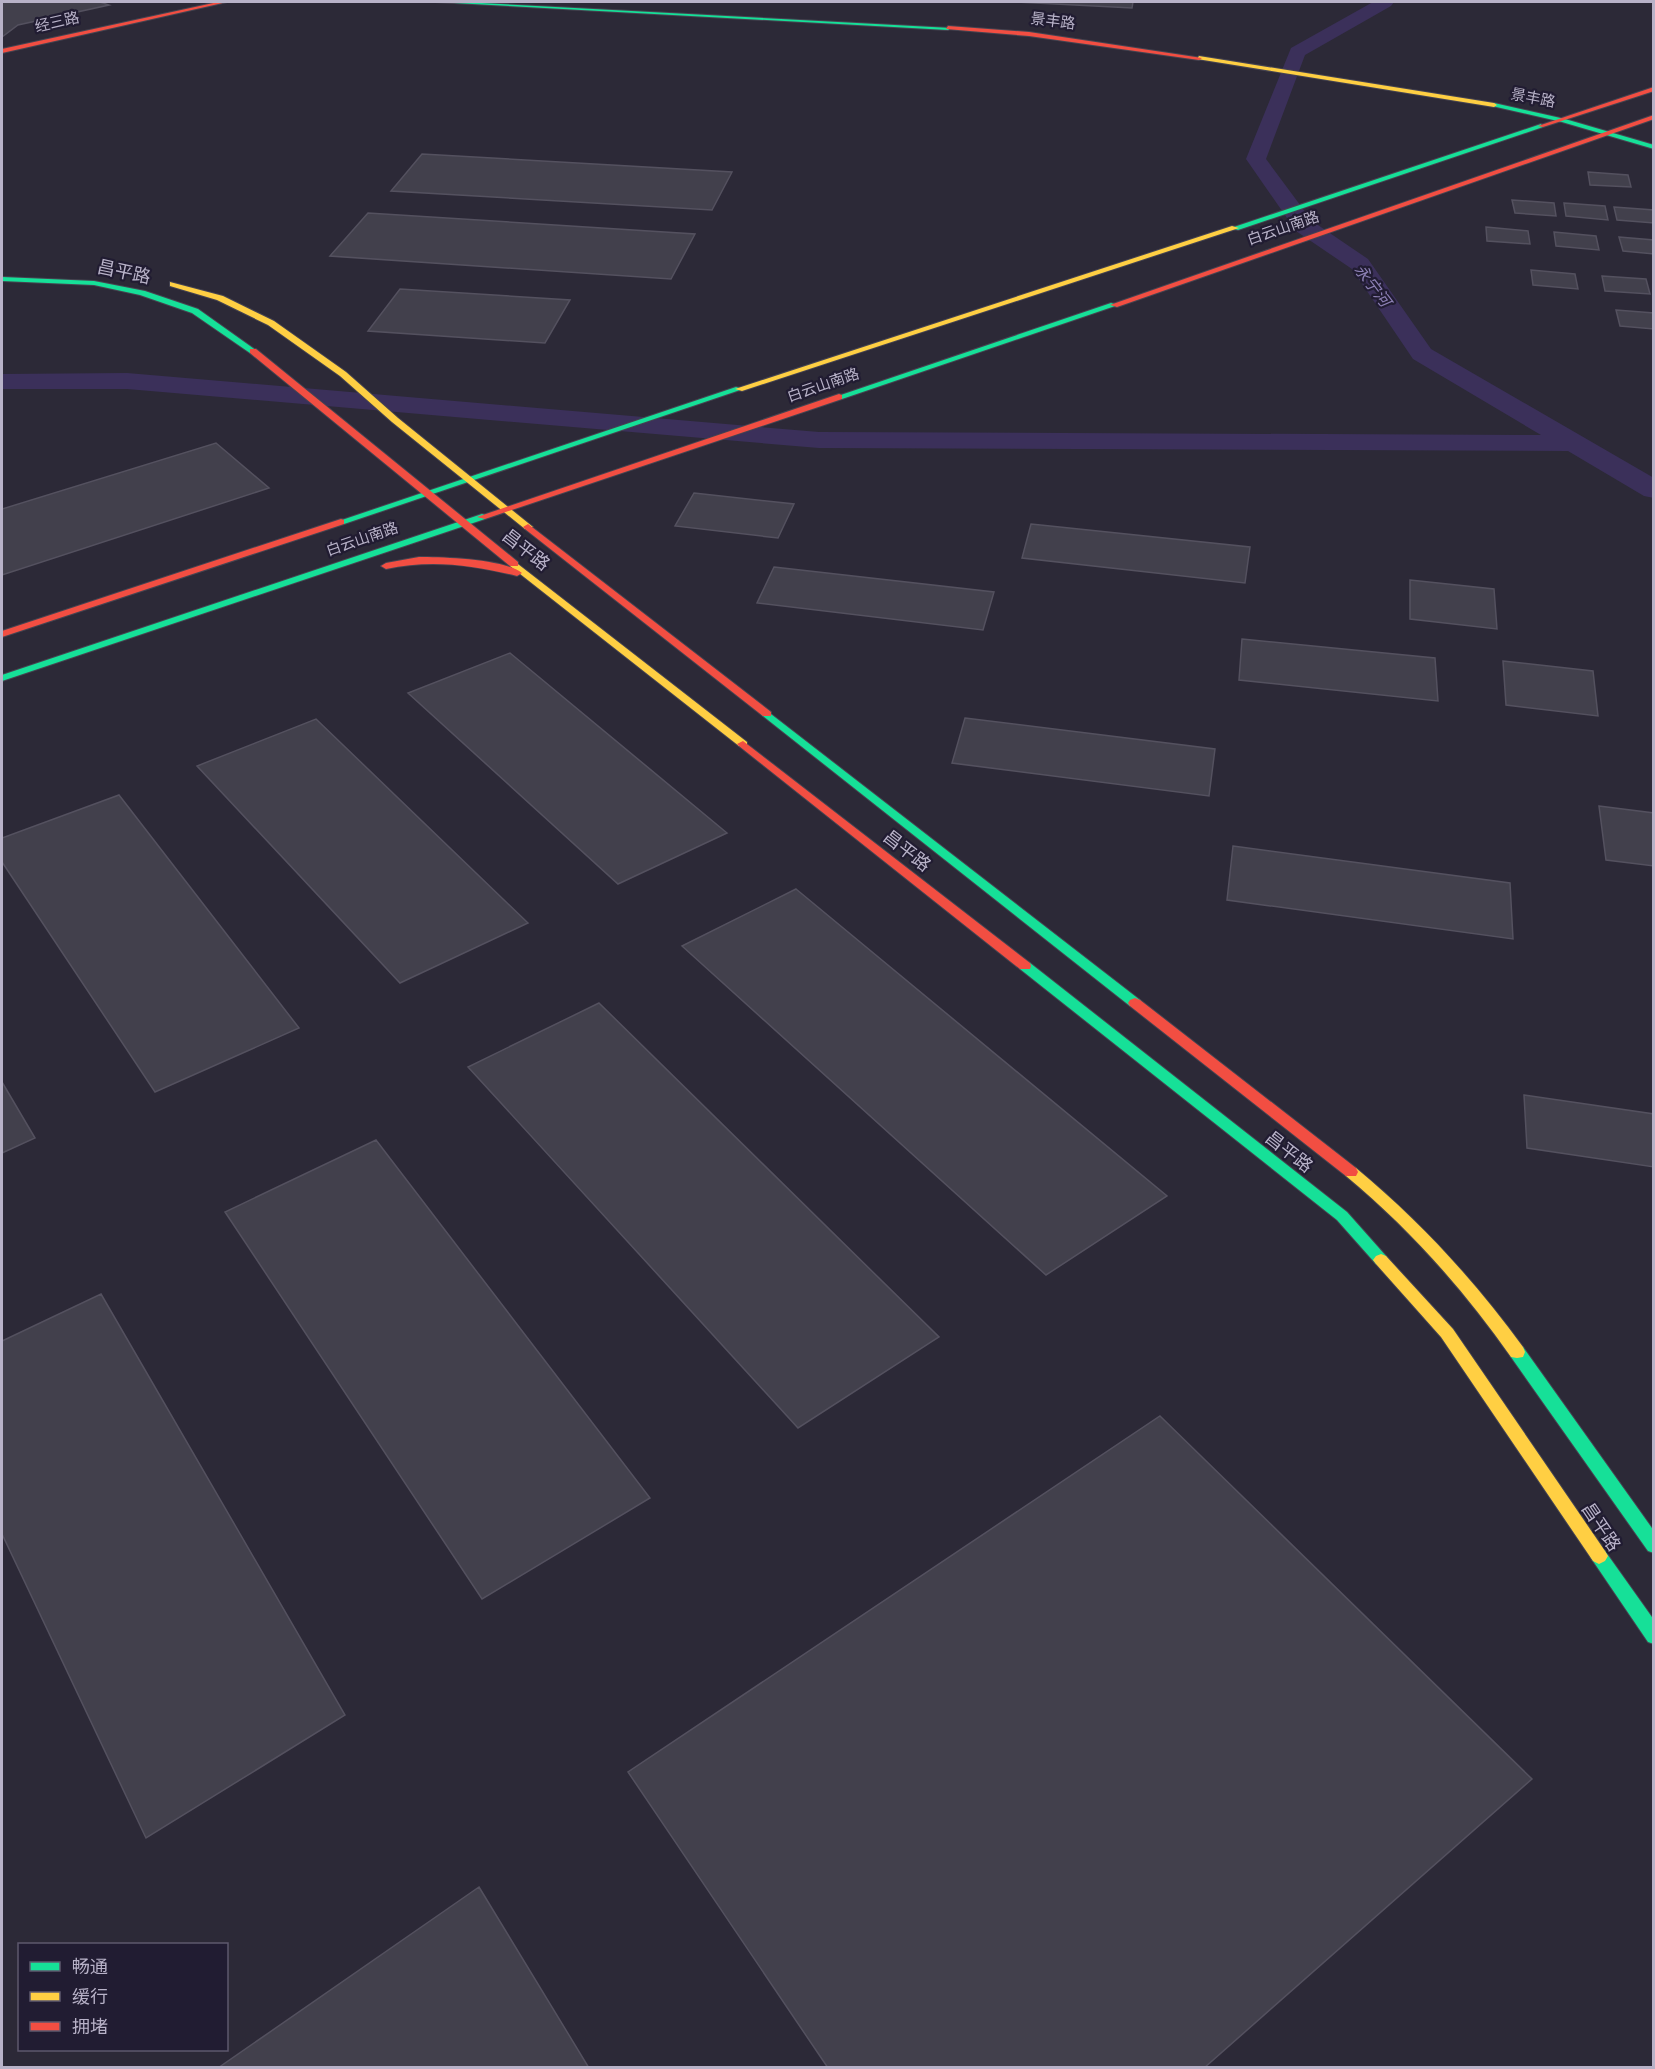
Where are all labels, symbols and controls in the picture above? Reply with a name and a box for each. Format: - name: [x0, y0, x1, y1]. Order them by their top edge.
- street label: 经三路: [33, 6, 81, 36]
- street label: 景丰路: [1030, 7, 1077, 33]
- street label: 景丰路: [1509, 83, 1557, 111]
- street label: 白云山南路: [1244, 205, 1321, 249]
- street label: 昌平路: [95, 254, 153, 288]
- water label: 永宁河: [1350, 259, 1398, 313]
- street label: 白云山南路: [784, 362, 861, 406]
- street label: 白云山南路: [323, 516, 400, 560]
- street label: 昌平路: [498, 523, 555, 575]
- street label: 昌平路: [879, 824, 936, 876]
- street label: 昌平路: [1261, 1125, 1318, 1177]
- street label: 昌平路: [1577, 1497, 1627, 1556]
- legend: [18, 1943, 228, 2051]
- text: 畅通: [72, 1954, 108, 1978]
- text: 缓行: [72, 1984, 108, 2008]
- text: 拥堵: [72, 2014, 108, 2038]

